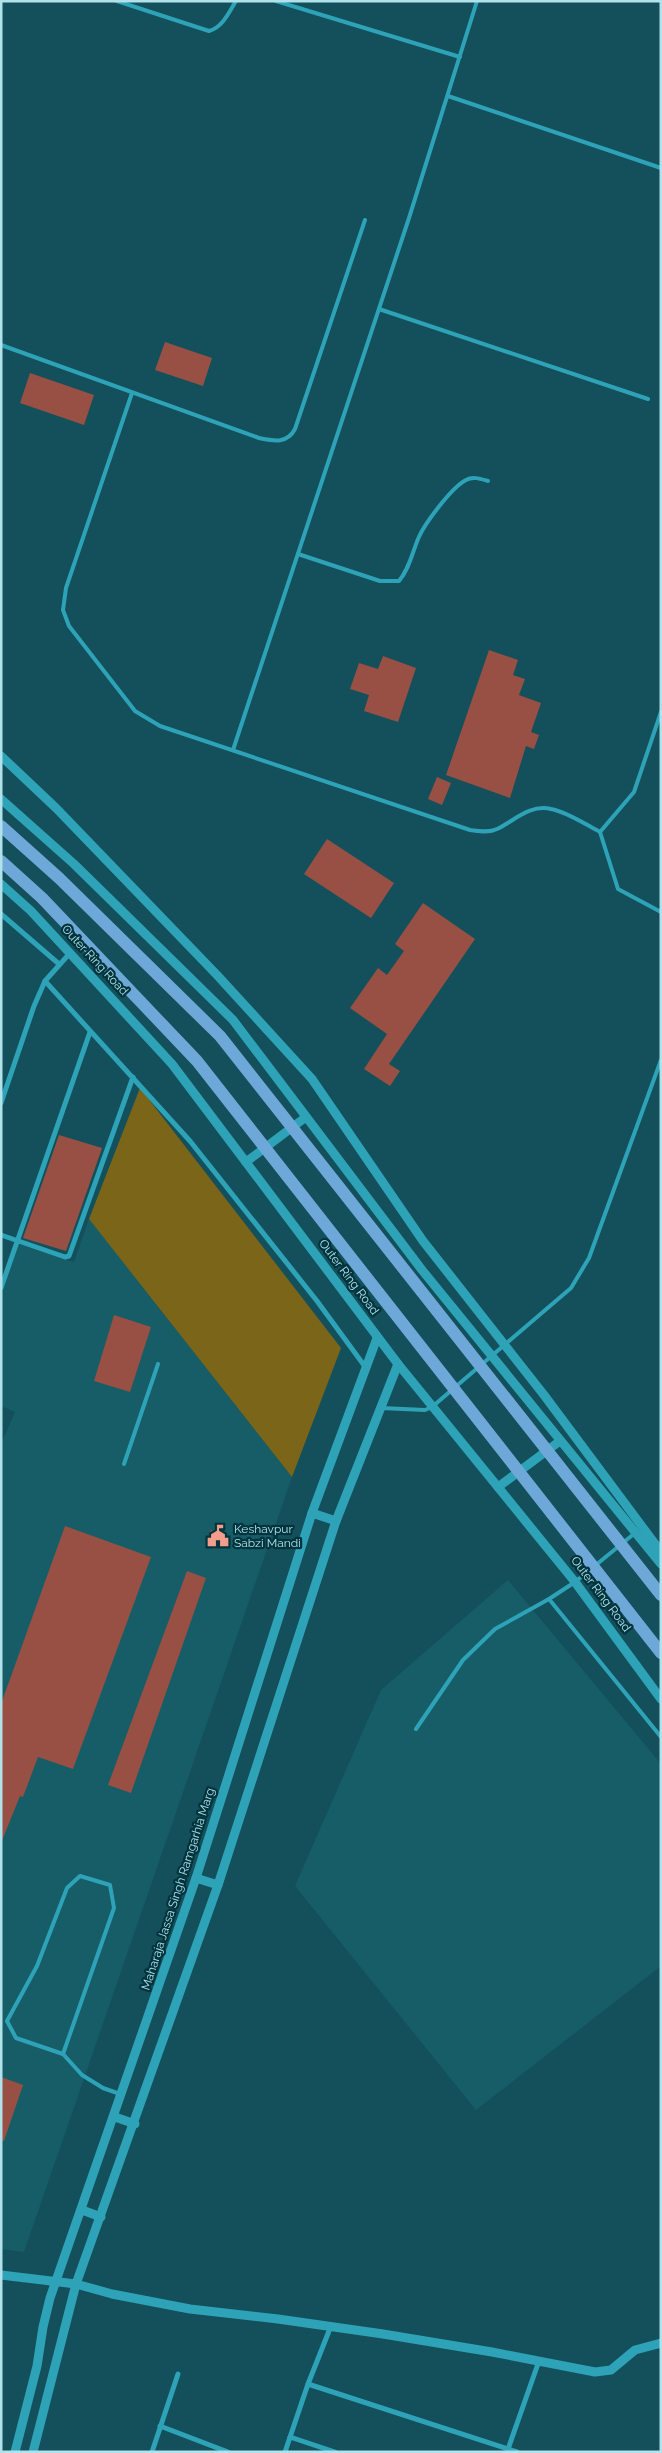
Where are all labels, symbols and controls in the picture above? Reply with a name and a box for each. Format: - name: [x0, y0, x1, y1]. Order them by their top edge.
- street label: Outer Ring Road: [59, 922, 131, 998]
- street label: Outer Ring Road: [316, 1237, 382, 1317]
- place label: Keshavpur Sabzi Mandi: [234, 1522, 301, 1550]
- public building icon: Keshavpur Sabzi Mandi: [205, 1523, 231, 1549]
- street label: Outer Ring Road: [568, 1554, 634, 1634]
- street label: Maharaja Jassa Singh Ramgarhia Marg: [139, 1786, 217, 1992]

